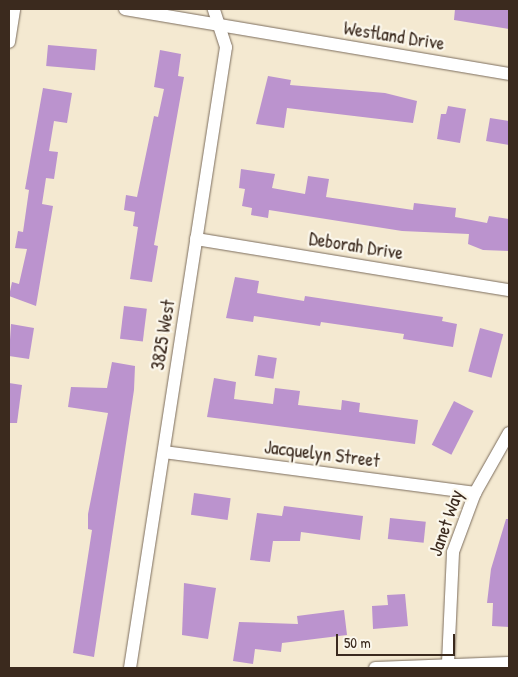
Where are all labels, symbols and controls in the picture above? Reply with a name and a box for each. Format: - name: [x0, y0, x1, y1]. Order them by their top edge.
- street label: Westland Drive: [342, 17, 446, 55]
- street label: Deborah Drive: [307, 227, 405, 265]
- street label: 3825 West: [146, 298, 180, 372]
- street label: Jacquelyn Street: [263, 436, 381, 472]
- street label: Janet Way: [424, 487, 468, 559]
- scale bar: [338, 624, 457, 656]
- text: 50 m: [344, 632, 371, 653]

